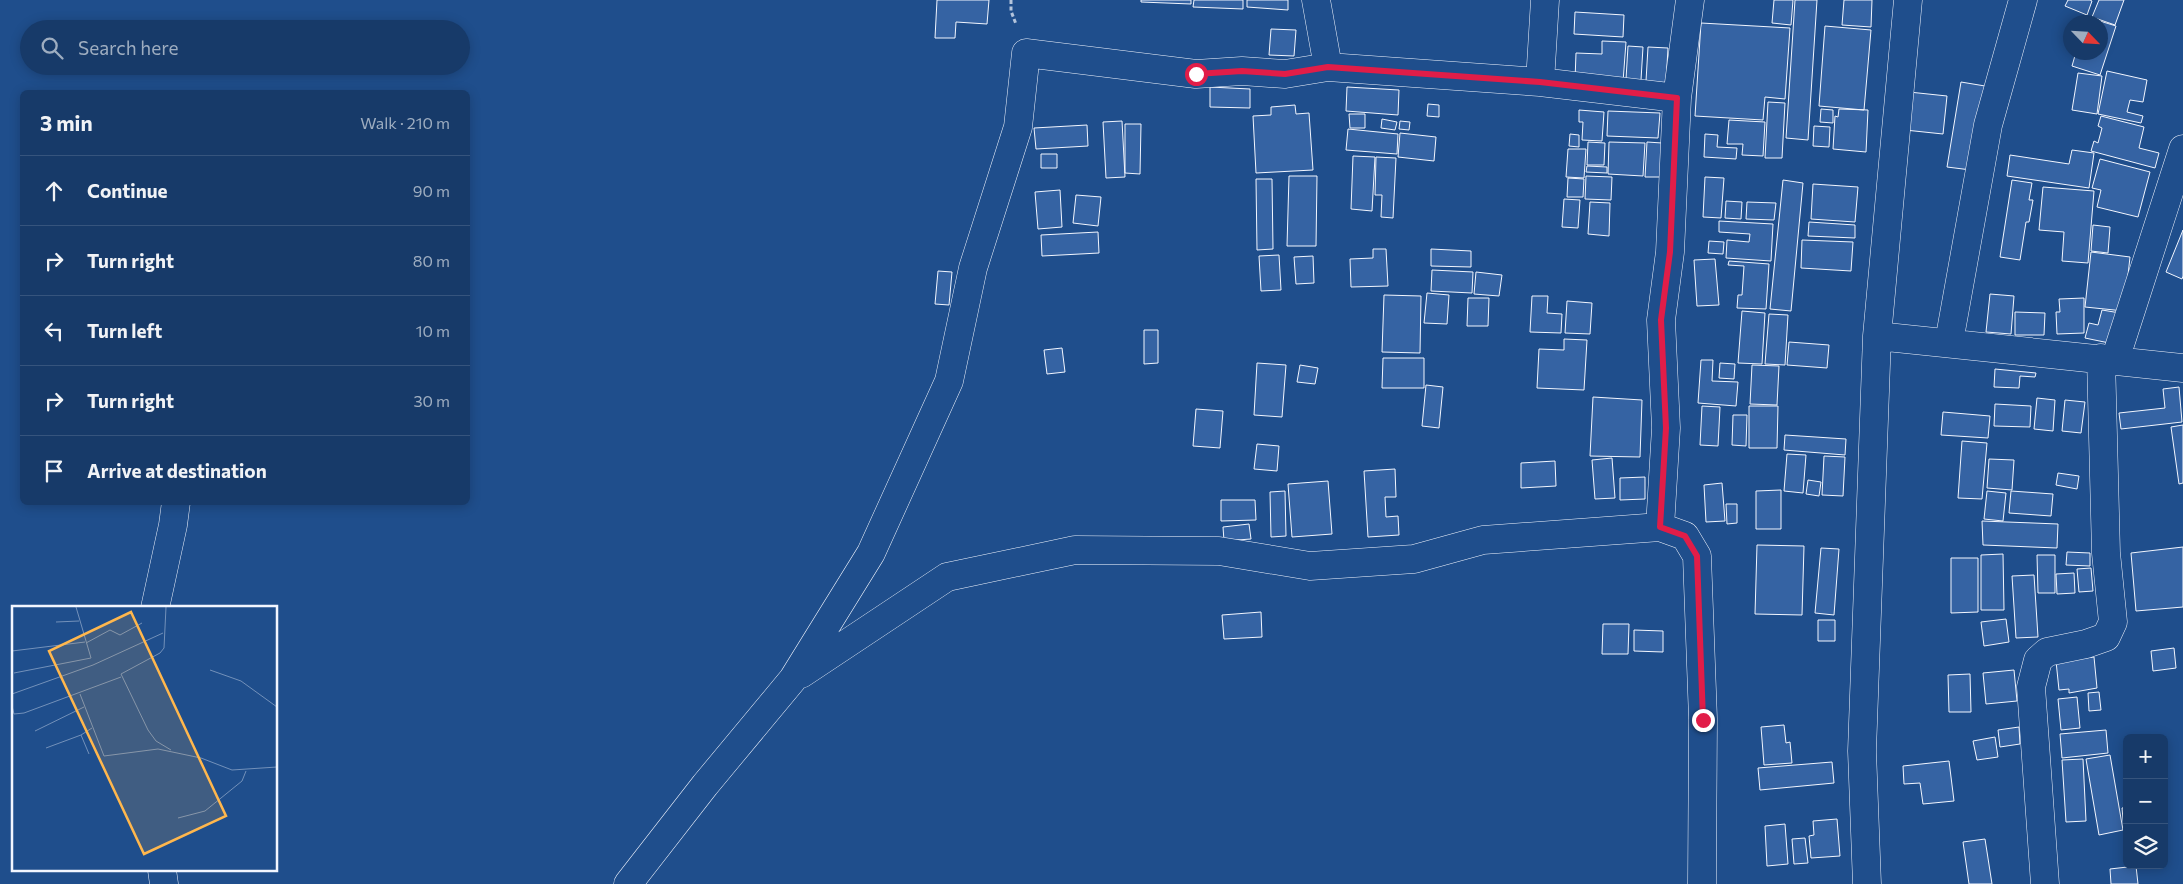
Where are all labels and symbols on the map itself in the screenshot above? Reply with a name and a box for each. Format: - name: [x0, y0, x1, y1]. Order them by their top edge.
- north arrow: [2063, 15, 2108, 60]
- route start: [1185, 63, 1208, 86]
- inset map: [12, 606, 278, 872]
- route end: [1692, 709, 1715, 732]

